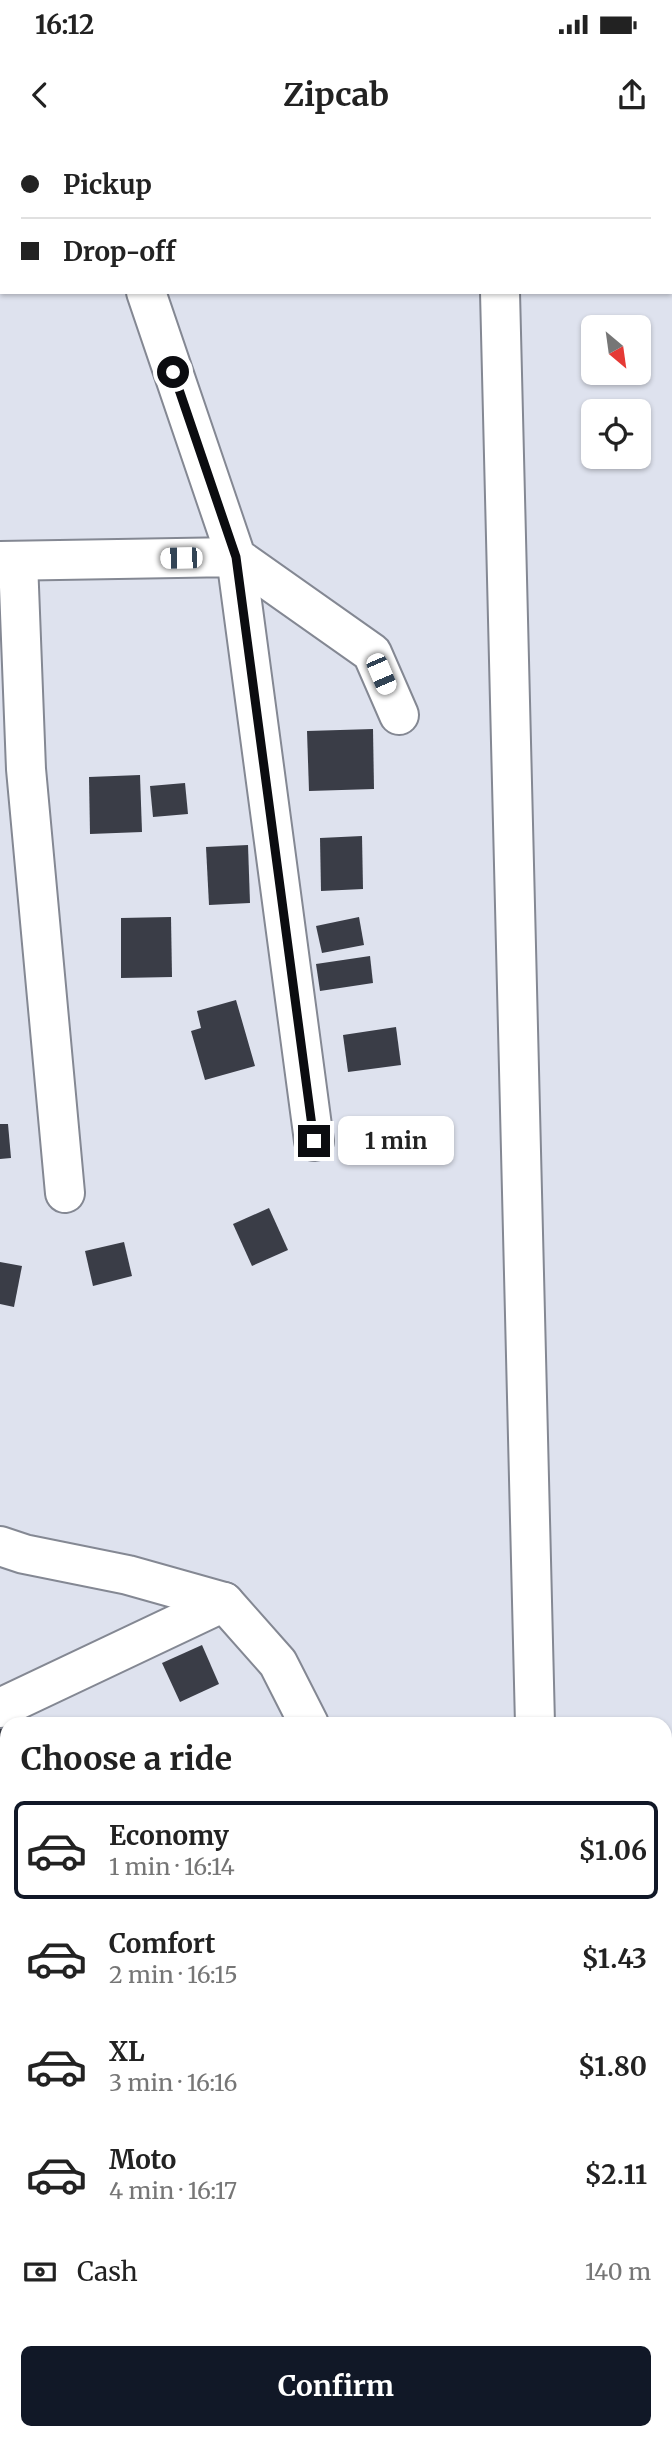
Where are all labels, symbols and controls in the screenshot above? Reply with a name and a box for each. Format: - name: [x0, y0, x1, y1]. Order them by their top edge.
- text: 16:12: [35, 8, 94, 41]
- text: Zipcab: [283, 75, 389, 115]
- icon: back: [21, 76, 59, 114]
- icon: share: [613, 76, 651, 114]
- text: Pickup: [63, 168, 152, 201]
- text: Drop-off: [63, 235, 176, 268]
- north arrow: [581, 315, 651, 385]
- map controls: [581, 315, 651, 469]
- route start: [157, 356, 189, 388]
- button: locate: [581, 399, 651, 469]
- car: [160, 547, 203, 569]
- car: [364, 651, 399, 697]
- callout: 1 min: [338, 1116, 454, 1166]
- route end: [298, 1125, 330, 1157]
- text: 1 min: [365, 1126, 427, 1155]
- text: Choose a ride: [21, 1739, 232, 1779]
- icon: car: [25, 1819, 88, 1882]
- text: Economy: [109, 1819, 229, 1852]
- text: $1.06: [579, 1834, 647, 1867]
- text: 1 min · 16:14: [109, 1852, 235, 1881]
- icon: car: [25, 1927, 88, 1990]
- text: Comfort: [109, 1927, 215, 1960]
- text: $1.43: [582, 1942, 647, 1975]
- text: 2 min · 16:15: [109, 1960, 238, 1989]
- icon: car: [25, 2035, 88, 2098]
- text: XL: [109, 2035, 145, 2068]
- text: $1.80: [578, 2050, 647, 2083]
- text: 3 min · 16:16: [109, 2068, 237, 2097]
- icon: car: [25, 2143, 88, 2206]
- text: Moto: [109, 2143, 176, 2176]
- text: $2.11: [585, 2158, 647, 2191]
- text: 4 min · 16:17: [109, 2176, 237, 2205]
- icon: cash: [21, 2253, 59, 2291]
- text: Cash: [77, 2255, 138, 2288]
- text: 140 m: [585, 2257, 651, 2286]
- button: Confirm: [21, 2346, 651, 2426]

